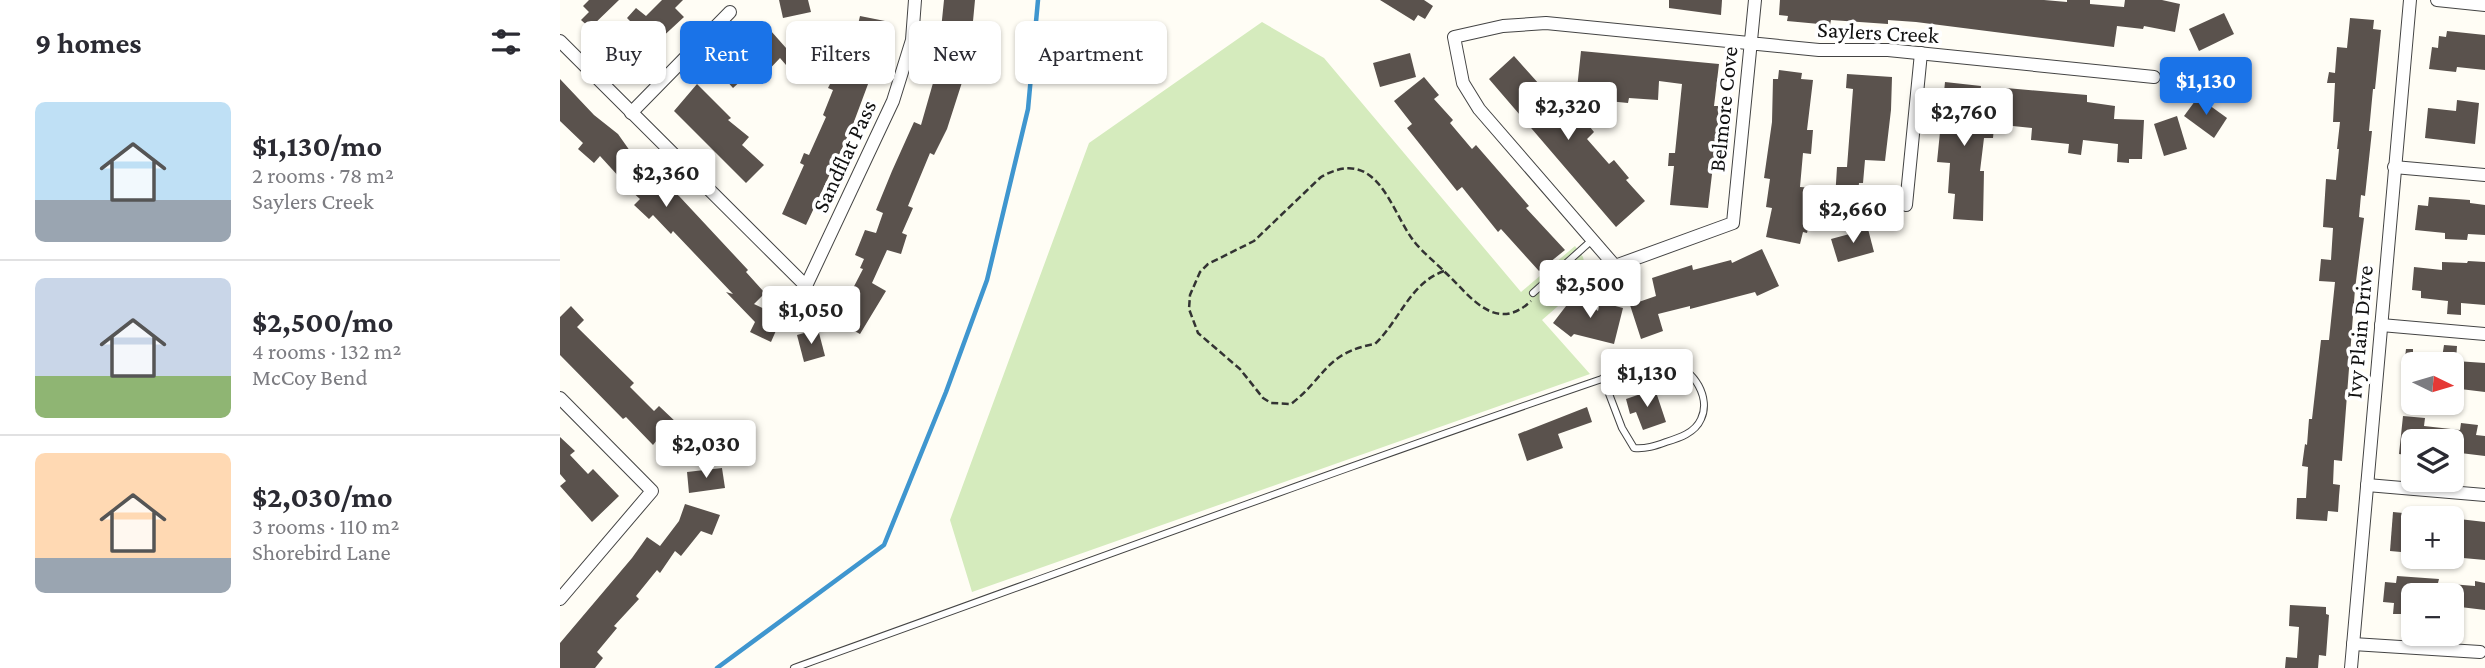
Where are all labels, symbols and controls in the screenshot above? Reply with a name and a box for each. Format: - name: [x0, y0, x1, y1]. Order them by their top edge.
- street label: Saylers Creek: [1816, 16, 1940, 48]
- chip: Buy: [581, 21, 666, 84]
- chip: Rent: [680, 21, 772, 84]
- chip: Filters: [786, 21, 895, 84]
- chip: New: [909, 21, 1001, 84]
- chip: Apartment: [1015, 21, 1167, 84]
- icon: filters: [487, 23, 525, 61]
- text: 9 homes: [35, 26, 142, 59]
- street label: Belmore Cove: [1703, 45, 1743, 173]
- pin: $1,130: [2149, 58, 2263, 117]
- text: $1,130: [2176, 67, 2236, 93]
- pin: $2,320: [1511, 82, 1625, 142]
- pin: $2,760: [1907, 88, 2021, 148]
- text: $2,320: [1535, 92, 1601, 118]
- street label: Sandflat Pass: [807, 96, 881, 216]
- text: $2,760: [1931, 98, 1997, 124]
- text: $1,130/mo: [252, 129, 382, 162]
- icon: home: [91, 130, 175, 214]
- pin: $2,360: [609, 150, 723, 209]
- text: $2,360: [632, 159, 700, 185]
- text: 2 rooms · 78 m²: [252, 162, 394, 188]
- pin: $2,660: [1796, 186, 1910, 245]
- text: Saylers Creek: [252, 188, 374, 214]
- text: $2,660: [1819, 195, 1887, 221]
- pin: $2,500: [1533, 260, 1647, 320]
- street label: Ivy Plain Drive: [2340, 264, 2378, 400]
- text: $2,500: [1556, 270, 1624, 296]
- pin: $1,050: [754, 286, 868, 346]
- text: $1,050: [778, 296, 844, 322]
- text: $2,500/mo: [252, 305, 393, 338]
- icon: home: [91, 306, 175, 390]
- text: 4 rooms · 132 m²: [252, 338, 401, 364]
- pin: $1,130: [1590, 350, 1704, 409]
- north arrow: [2401, 352, 2464, 415]
- map controls: [2401, 352, 2464, 646]
- text: $1,130: [1617, 359, 1677, 385]
- text: McCoy Bend: [252, 364, 368, 390]
- pin: $2,030: [649, 420, 763, 480]
- button: layers: [2401, 429, 2464, 492]
- text: $2,030: [672, 430, 740, 456]
- text: $2,030/mo: [252, 480, 393, 513]
- icon: home: [91, 481, 175, 565]
- button: +: [2401, 506, 2464, 569]
- text: 3 rooms · 110 m²: [252, 513, 399, 539]
- text: Shorebird Lane: [252, 539, 391, 565]
- button: −: [2401, 583, 2464, 646]

